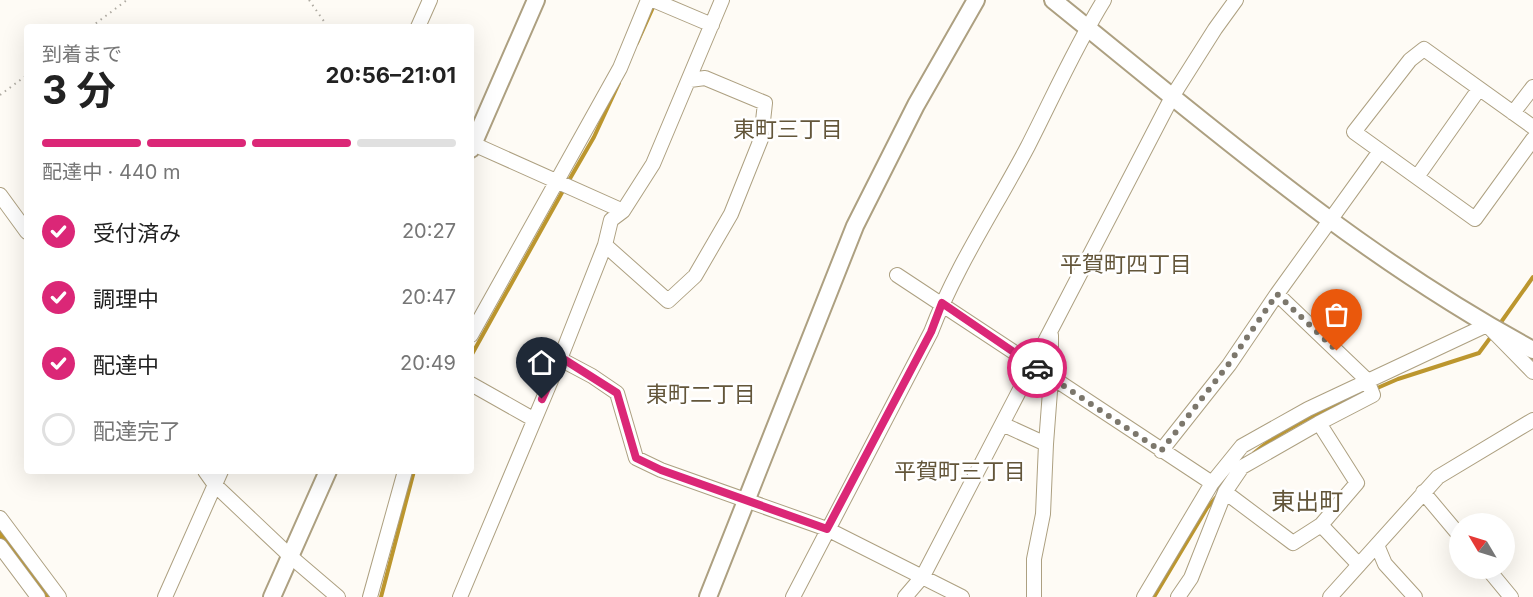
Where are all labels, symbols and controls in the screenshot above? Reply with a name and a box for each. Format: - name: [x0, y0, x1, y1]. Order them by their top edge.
- text: 到着まで: [42, 42, 122, 66]
- text: 20:56–21:01: [326, 62, 456, 88]
- text: 3 分: [42, 66, 115, 113]
- district label: 東町三丁目: [733, 116, 843, 142]
- text: 配達中 · 440 m: [42, 160, 181, 184]
- icon: check: [42, 215, 75, 248]
- text: 20:27: [402, 219, 456, 243]
- text: 受付済み: [93, 220, 181, 246]
- district label: 平賀町四丁目: [1060, 251, 1192, 277]
- icon: check: [42, 281, 75, 314]
- text: 20:47: [401, 285, 456, 309]
- text: 調理中: [93, 286, 159, 312]
- pin: [1311, 289, 1362, 351]
- icon: bag: [1320, 298, 1353, 331]
- pin: [516, 337, 567, 399]
- courier: [1007, 338, 1067, 398]
- icon: home: [525, 346, 558, 379]
- icon: check: [42, 347, 75, 380]
- text: 20:49: [400, 351, 456, 375]
- text: 配達中: [93, 352, 159, 378]
- icon: car: [1021, 352, 1054, 385]
- district label: 東町二丁目: [646, 381, 756, 407]
- text: 配達完了: [93, 418, 181, 444]
- district label: 平賀町三丁目: [894, 458, 1026, 484]
- district label: 東出町: [1271, 487, 1343, 516]
- north arrow: [1449, 513, 1515, 579]
- map controls: [1449, 513, 1515, 579]

